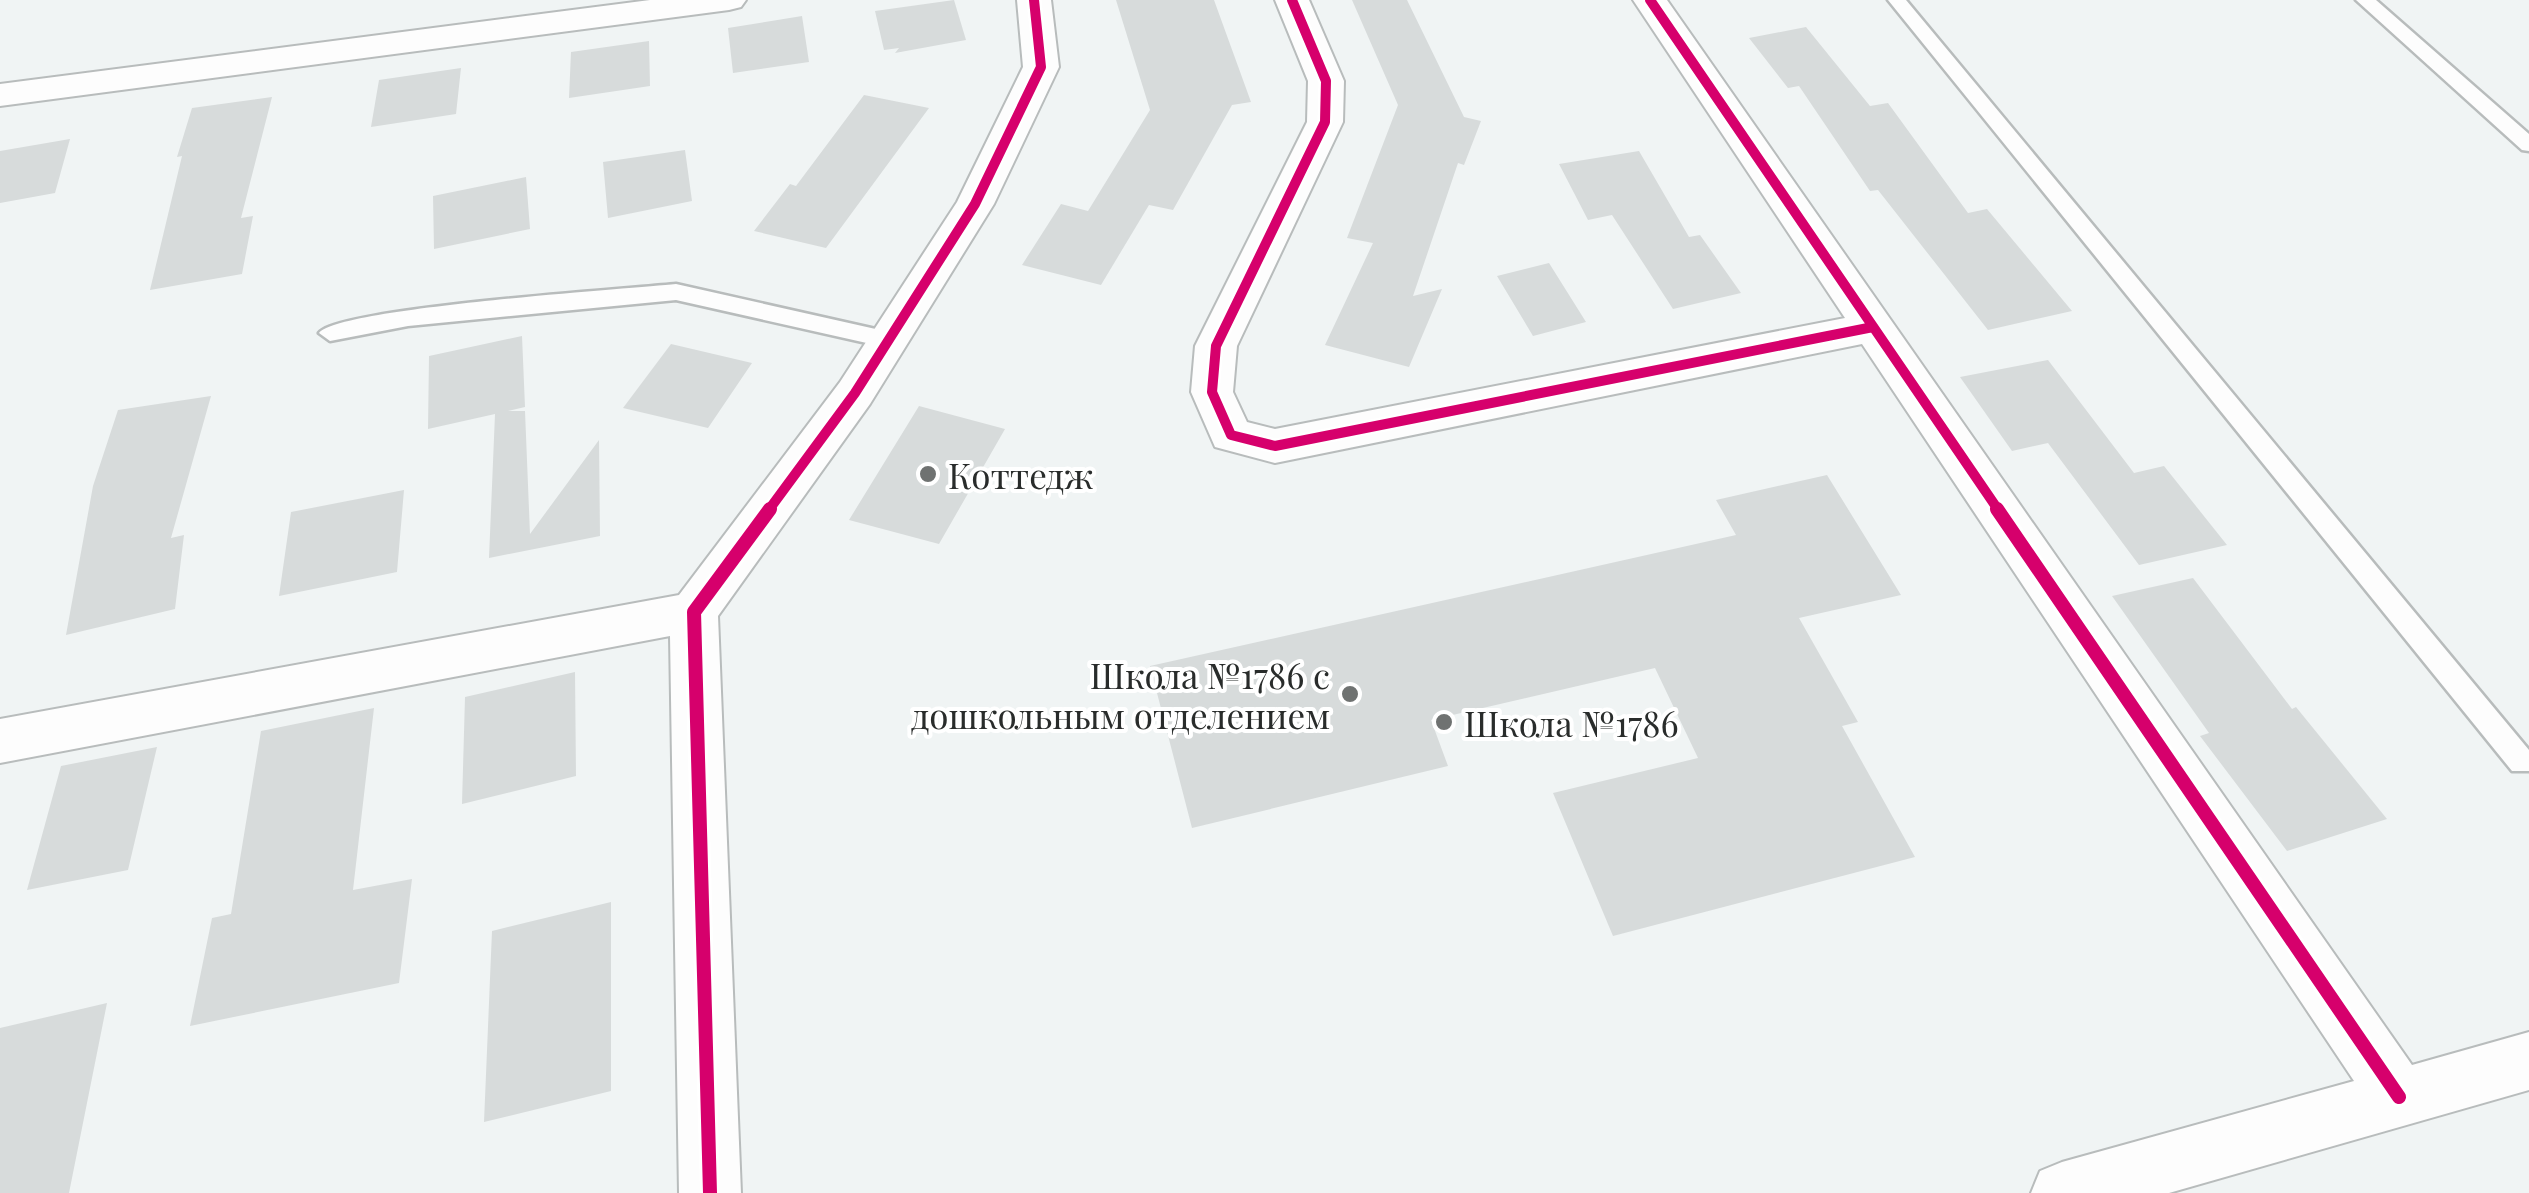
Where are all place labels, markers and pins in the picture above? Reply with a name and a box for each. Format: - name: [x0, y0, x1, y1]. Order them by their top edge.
- place label: Коттедж: [948, 451, 1094, 498]
- marker: Коттедж: [917, 463, 939, 485]
- place label: Школа №1786 с дошкольным отделением: [911, 651, 1330, 738]
- marker: Школа №1786 с дошкольным отделением: [1339, 683, 1361, 705]
- place label: Школа №1786: [1464, 699, 1679, 746]
- marker: Школа №1786: [1433, 711, 1455, 733]

